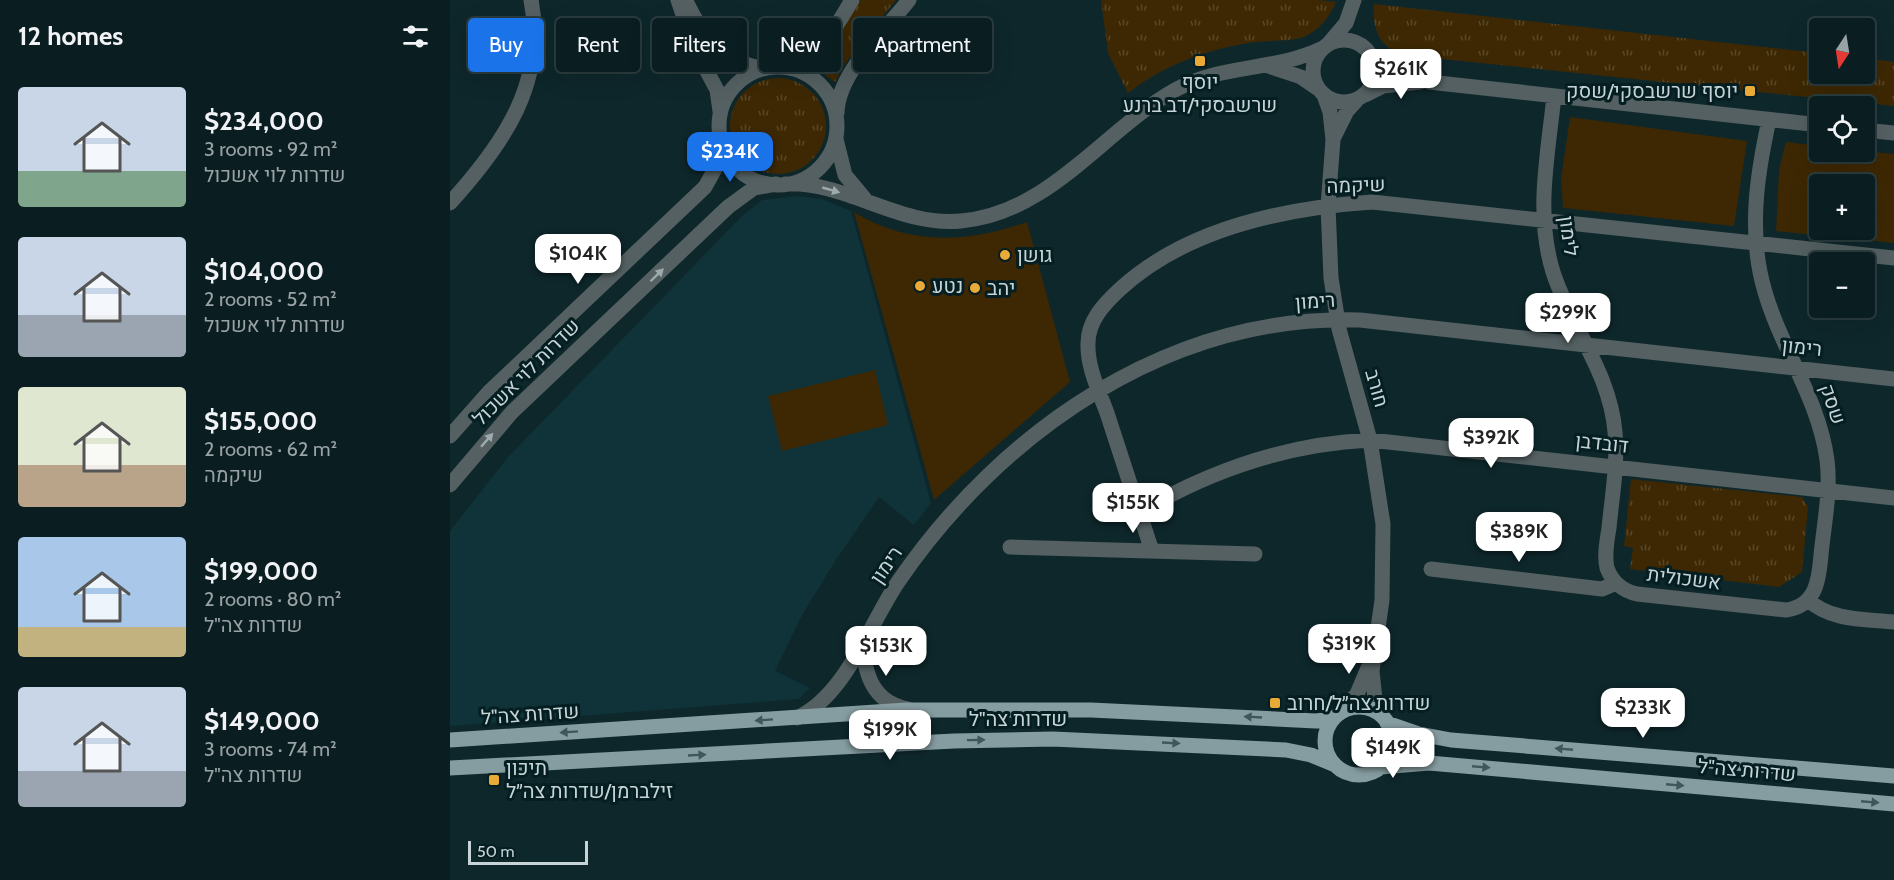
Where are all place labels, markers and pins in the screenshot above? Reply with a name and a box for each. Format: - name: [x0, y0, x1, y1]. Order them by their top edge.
- pin: $261K: [1359, 49, 1443, 100]
- marker: יוסף שרשבסקי/דב ברנע: [1193, 54, 1207, 68]
- place label: יוסף שרשבסקי/דב ברנע: [1123, 70, 1277, 117]
- place label: יוסף שרשבסקי/שסק: [1566, 79, 1738, 103]
- marker: יוסף שרשבסקי/שסק: [1743, 84, 1757, 98]
- pin: $234K: [688, 132, 772, 183]
- pin: $104K: [536, 234, 620, 285]
- place label: גושן: [1017, 243, 1052, 267]
- marker: גושן: [998, 248, 1012, 262]
- place label: נטע: [932, 274, 963, 298]
- place label: יהב: [987, 276, 1015, 300]
- marker: נטע: [913, 279, 927, 293]
- marker: יהב: [968, 281, 982, 295]
- pin: $299K: [1526, 293, 1610, 344]
- pin: $392K: [1449, 418, 1533, 469]
- pin: $155K: [1091, 483, 1175, 534]
- pin: $389K: [1477, 512, 1561, 563]
- pin: $319K: [1307, 624, 1391, 675]
- pin: $153K: [844, 626, 928, 677]
- pin: $233K: [1601, 688, 1685, 739]
- place label: שדרות צה״ל/חרוב: [1287, 691, 1430, 715]
- marker: שדרות צה״ל/חרוב: [1268, 696, 1282, 710]
- pin: $199K: [848, 710, 932, 761]
- pin: $149K: [1351, 728, 1435, 779]
- place label: תיכון זילברמן/שדרות צה״ל: [506, 756, 673, 803]
- marker: תיכון זילברמן/שדרות צה״ל: [487, 773, 501, 787]

